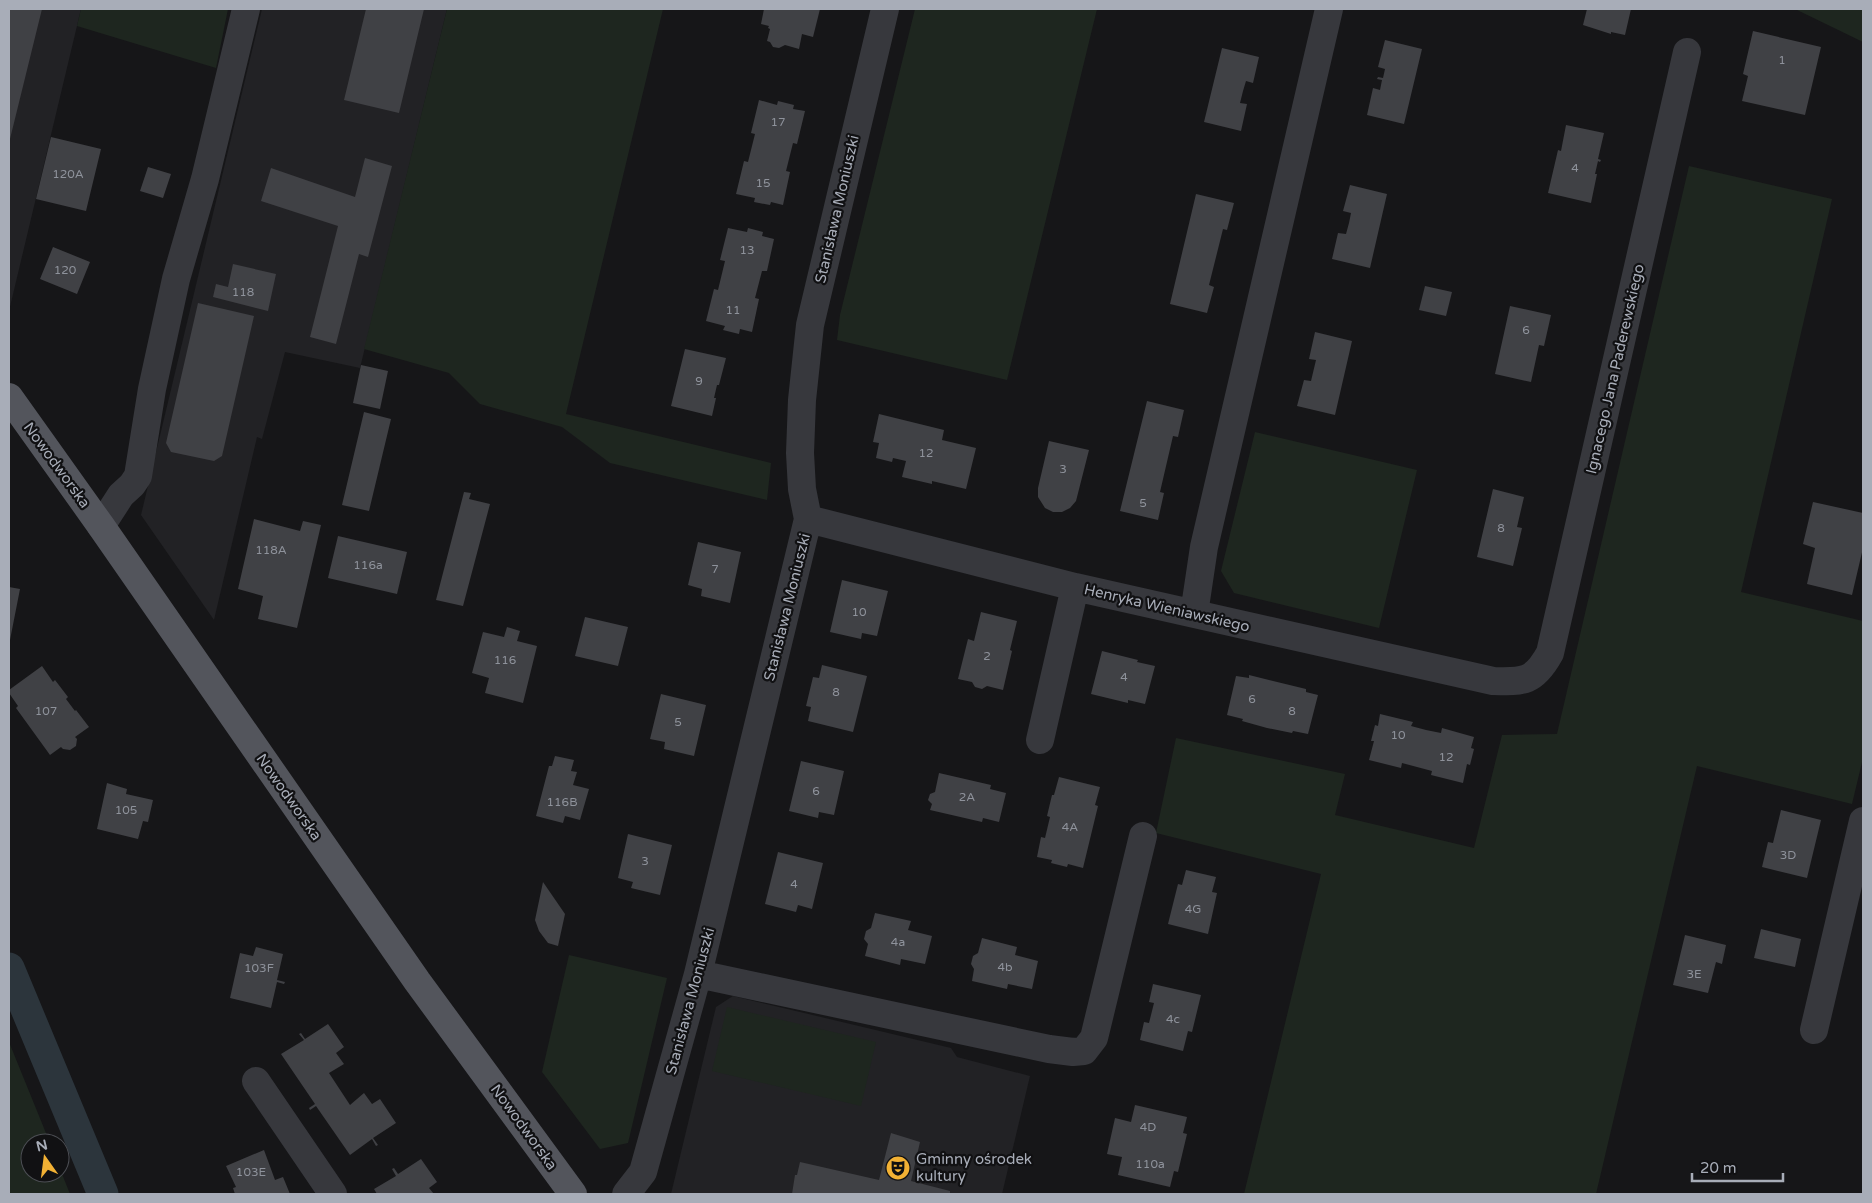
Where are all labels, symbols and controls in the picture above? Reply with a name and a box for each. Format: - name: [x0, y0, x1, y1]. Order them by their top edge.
- house number: 1: [1778, 53, 1786, 67]
- house number: 17: [770, 115, 786, 129]
- street label: Stanisława Moniuszki: [811, 133, 863, 285]
- house number: 4: [1571, 161, 1579, 175]
- house number: 120A: [52, 167, 84, 181]
- house number: 15: [755, 176, 771, 190]
- house number: 13: [739, 243, 755, 257]
- street label: Ignacego Jana Paderewskiego: [1582, 262, 1648, 476]
- house number: 120: [54, 263, 77, 277]
- house number: 118: [232, 285, 254, 299]
- house number: 11: [725, 303, 741, 317]
- house number: 6: [1522, 323, 1530, 337]
- house number: 9: [695, 374, 703, 388]
- street label: Nowodworska: [20, 419, 94, 511]
- house number: 12: [918, 446, 934, 460]
- house number: 3: [1059, 462, 1067, 476]
- house number: 5: [1139, 496, 1147, 510]
- house number: 8: [1497, 521, 1505, 535]
- street label: Stanisława Moniuszki: [760, 531, 814, 683]
- house number: 118A: [255, 543, 287, 557]
- house number: 116a: [353, 558, 383, 572]
- house number: 7: [711, 562, 719, 576]
- street label: Henryka Wieniawskiego: [1082, 580, 1252, 636]
- house number: 10: [851, 605, 867, 619]
- house number: 2: [983, 649, 991, 663]
- house number: 116: [494, 653, 516, 667]
- house number: 4: [1120, 670, 1128, 684]
- house number: 8: [832, 685, 840, 699]
- house number: 6: [1248, 692, 1256, 706]
- house number: 107: [35, 704, 57, 718]
- house number: 8: [1288, 704, 1296, 718]
- house number: 5: [674, 715, 682, 729]
- house number: 10: [1390, 728, 1406, 742]
- street label: Nowodworska: [253, 750, 325, 844]
- house number: 12: [1438, 750, 1454, 764]
- house number: 6: [812, 784, 820, 798]
- house number: 2A: [959, 790, 975, 804]
- house number: 116B: [547, 795, 577, 809]
- house number: 105: [115, 803, 137, 817]
- house number: 4A: [1062, 820, 1078, 834]
- house number: 3D: [1780, 848, 1796, 862]
- house number: 3: [641, 854, 649, 868]
- house number: 4: [790, 877, 798, 891]
- house number: 4G: [1185, 902, 1201, 916]
- street label: Stanisława Moniuszki: [662, 926, 718, 1076]
- house number: 4a: [891, 935, 905, 949]
- house number: 4b: [997, 960, 1013, 974]
- house number: 103F: [244, 961, 274, 975]
- house number: 3E: [1686, 967, 1702, 981]
- house number: 4c: [1166, 1012, 1180, 1026]
- street label: Nowodworska: [487, 1081, 561, 1173]
- house number: 4D: [1140, 1120, 1156, 1134]
- north arrow: [20, 1133, 70, 1183]
- text: N: [34, 1136, 49, 1155]
- place label: Gminny ośrodek kultury: [916, 1150, 1032, 1185]
- scale bar: [1692, 1150, 1783, 1182]
- theatre icon: Gminny ośrodek kultury: [885, 1155, 911, 1181]
- house number: 110a: [1135, 1157, 1165, 1171]
- text: 20 m: [1700, 1159, 1737, 1177]
- house number: 103E: [236, 1165, 266, 1179]

